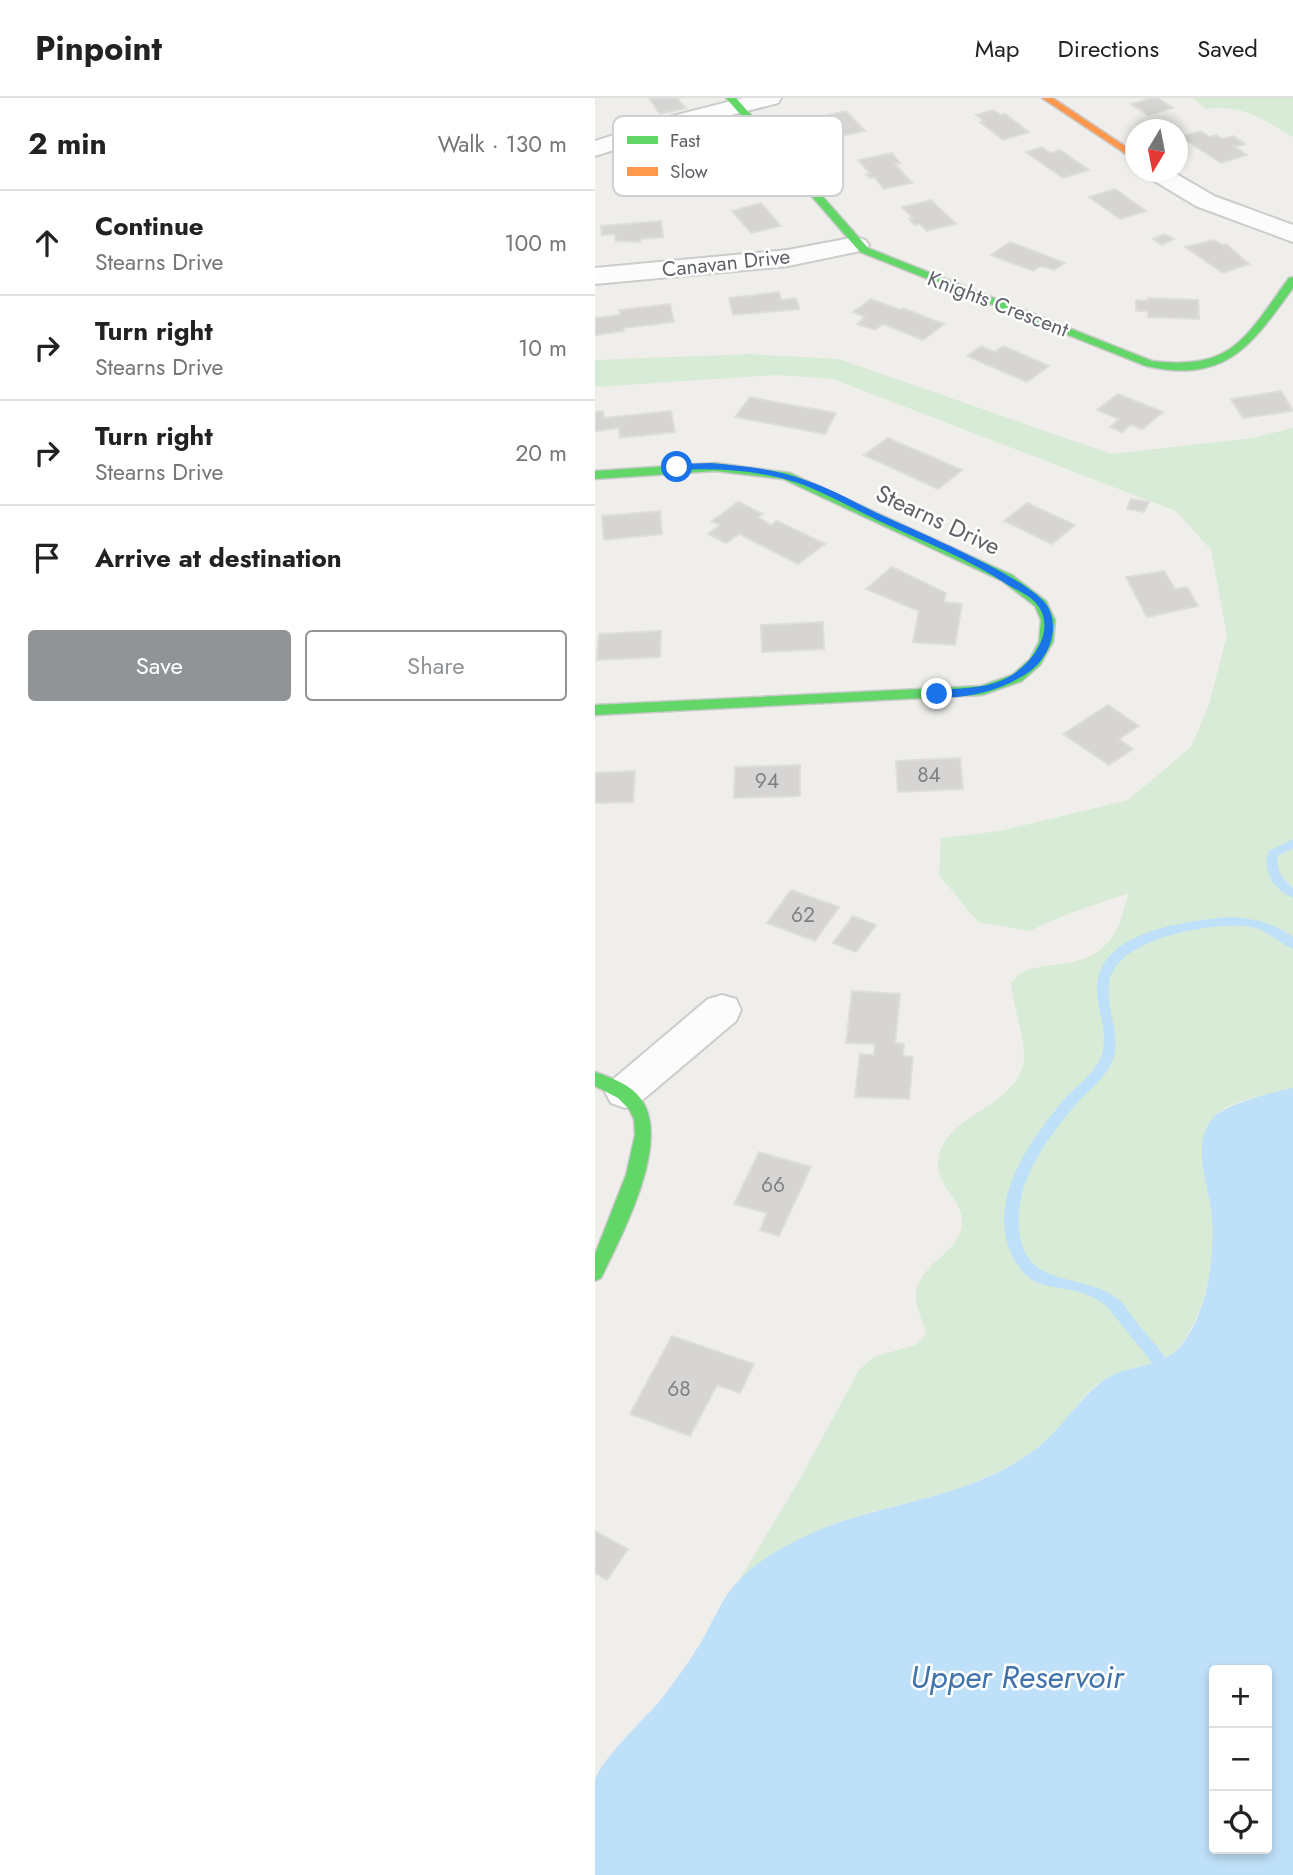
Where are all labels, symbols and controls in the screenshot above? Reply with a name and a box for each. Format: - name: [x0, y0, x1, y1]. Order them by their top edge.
- text: Pinpoint: [35, 25, 162, 72]
- text: Map: [975, 31, 1020, 66]
- text: Directions: [1058, 31, 1159, 66]
- text: Saved: [1197, 31, 1258, 66]
- legend: [613, 116, 843, 196]
- north arrow: [1125, 119, 1188, 182]
- text: 2 min: [28, 122, 107, 165]
- text: Walk · 130 m: [438, 127, 567, 161]
- text: Fast: [670, 127, 701, 154]
- text: Slow: [670, 158, 708, 185]
- text: Continue: [95, 207, 204, 245]
- icon: ahead: [28, 224, 66, 262]
- text: 100 m: [504, 226, 567, 260]
- street label: Canavan Drive: [660, 241, 792, 285]
- text: Stearns Drive: [95, 245, 223, 279]
- street label: Knights Crescent: [923, 263, 1073, 345]
- text: Turn right: [95, 312, 213, 350]
- icon: right: [28, 329, 66, 367]
- text: 10 m: [518, 331, 567, 365]
- text: Stearns Drive: [95, 350, 223, 384]
- text: Turn right: [95, 417, 213, 455]
- icon: right: [28, 434, 66, 472]
- text: 20 m: [515, 436, 567, 470]
- route start: [661, 451, 692, 482]
- text: Stearns Drive: [95, 455, 223, 489]
- street label: Stearns Drive: [870, 475, 1006, 564]
- icon: arrive: [28, 539, 66, 577]
- text: Arrive at destination: [95, 539, 342, 577]
- button: Save: [28, 630, 291, 701]
- button: Share: [305, 630, 567, 701]
- route end: [921, 678, 952, 709]
- house number: 84: [917, 760, 941, 790]
- house number: 94: [755, 766, 779, 796]
- house number: 62: [791, 900, 815, 930]
- house number: 66: [761, 1170, 785, 1200]
- house number: 68: [667, 1374, 691, 1404]
- water label: Upper Reservoir: [910, 1654, 1126, 1700]
- map controls: [1209, 1665, 1272, 1854]
- button: +: [1209, 1665, 1272, 1728]
- button: −: [1209, 1728, 1272, 1791]
- button: locate: [1209, 1791, 1272, 1854]

